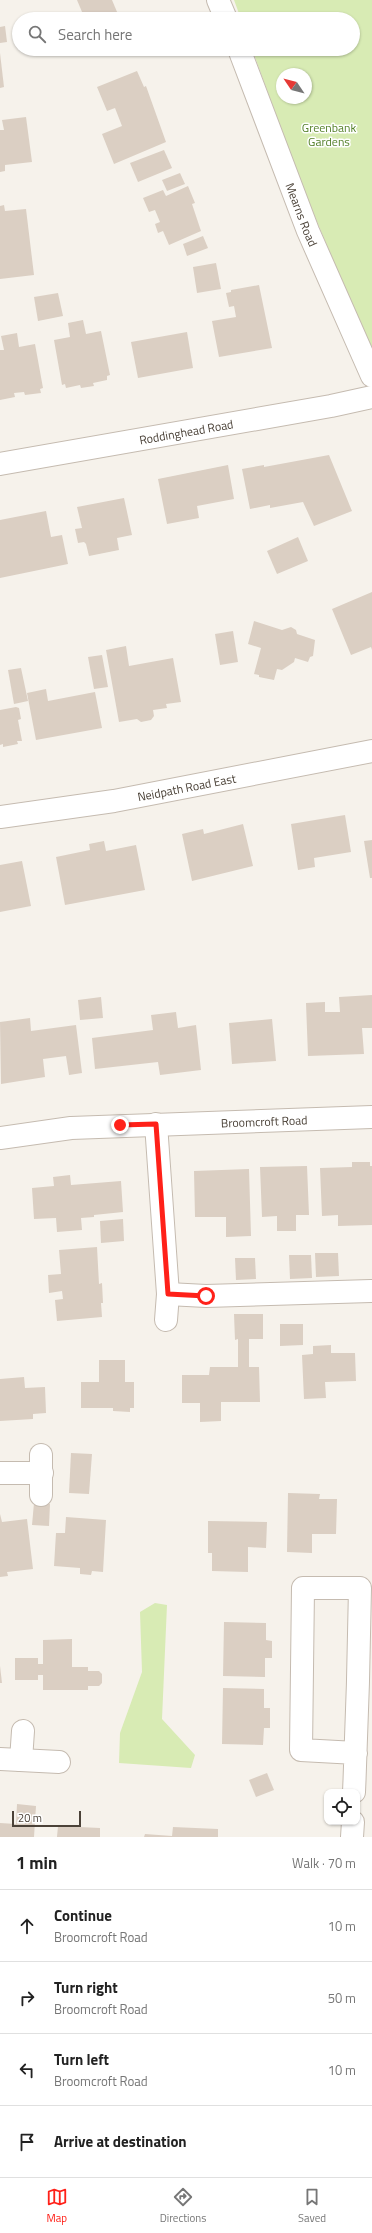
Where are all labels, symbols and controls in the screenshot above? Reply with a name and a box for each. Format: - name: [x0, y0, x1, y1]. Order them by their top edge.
- search box: [12, 12, 360, 56]
- icon: search: [26, 23, 48, 45]
- text: Search here: [58, 23, 132, 46]
- north arrow: [276, 68, 312, 104]
- park label: Greenbank Gardens: [302, 118, 356, 151]
- street label: Mearns Road: [281, 180, 323, 249]
- street label: Roddinghead Road: [138, 414, 235, 449]
- street label: Neidpath Road East: [136, 768, 238, 806]
- street label: Broomcroft Road: [221, 1110, 308, 1132]
- route end: [111, 1116, 129, 1134]
- route start: [197, 1287, 215, 1305]
- map controls: [324, 1789, 360, 1825]
- button: locate: [324, 1789, 360, 1825]
- scale bar: [12, 1809, 81, 1828]
- text: 20 m: [18, 1810, 42, 1826]
- text: 1 min: [16, 1850, 57, 1876]
- text: Walk · 70 m: [292, 1853, 356, 1873]
- text: Continue: [54, 1904, 112, 1927]
- icon: ahead: [16, 1915, 38, 1937]
- text: 10 m: [328, 1916, 356, 1936]
- text: Broomcroft Road: [54, 1927, 148, 1947]
- text: Turn right: [54, 1976, 118, 1999]
- icon: right: [16, 1987, 38, 2009]
- text: 50 m: [328, 1988, 356, 2008]
- text: Broomcroft Road: [54, 1999, 148, 2019]
- text: Turn left: [54, 2048, 109, 2071]
- icon: left: [16, 2059, 38, 2081]
- text: 10 m: [328, 2060, 356, 2080]
- text: Broomcroft Road: [54, 2071, 148, 2091]
- text: Arrive at destination: [54, 2130, 187, 2153]
- icon: arrive: [16, 2131, 38, 2153]
- tab: Map: [46, 2186, 68, 2226]
- tab: Directions: [160, 2186, 206, 2226]
- tab: Saved: [298, 2186, 326, 2226]

